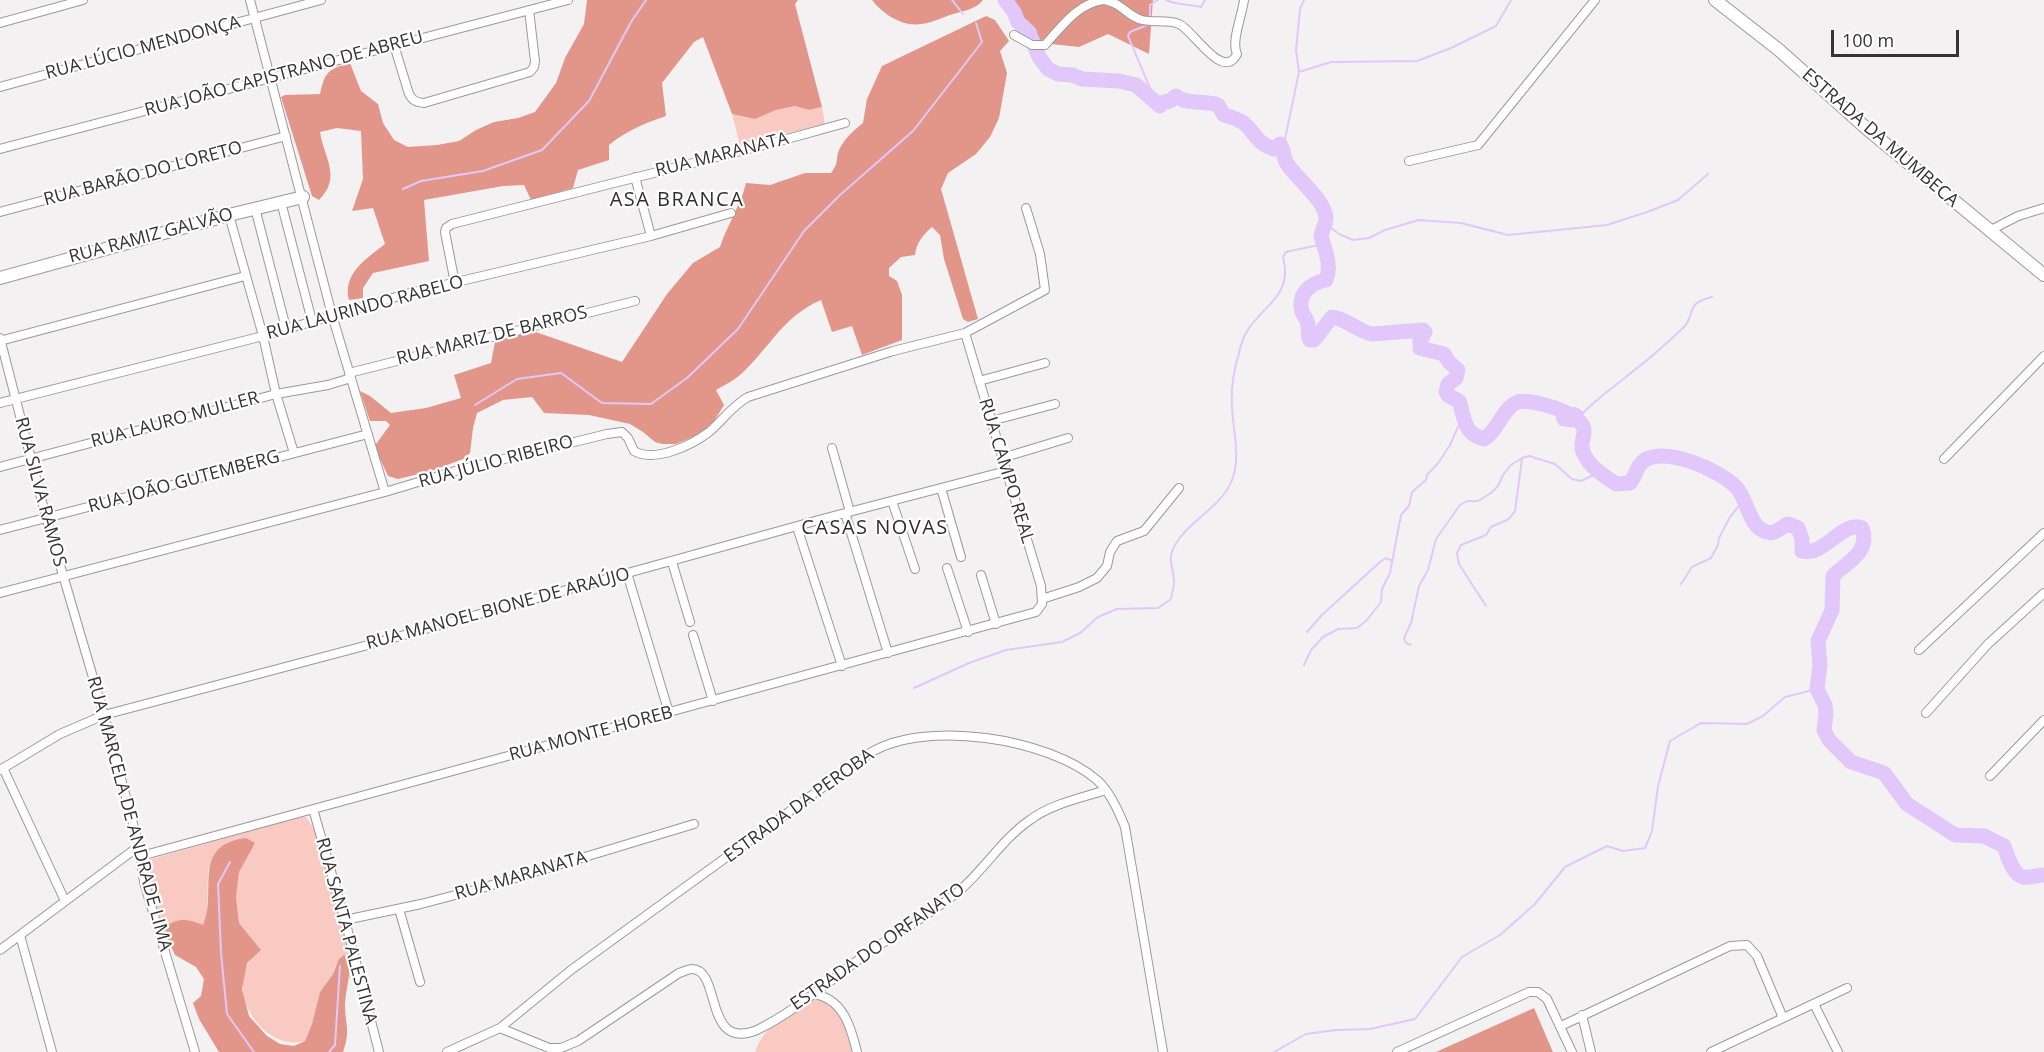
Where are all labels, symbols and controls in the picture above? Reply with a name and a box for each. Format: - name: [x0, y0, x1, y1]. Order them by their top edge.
- street label: RUA LÚCIO MENDONÇA: [43, 12, 243, 84]
- scale bar: [1834, 18, 1962, 56]
- street label: RUA JOÃO CAPISTRANO DE ABREU: [142, 26, 426, 122]
- text: 100 m: [1842, 28, 1894, 52]
- street label: ESTRADA DA MUMBECA: [1797, 64, 1963, 212]
- street label: RUA MARANATA: [653, 128, 791, 182]
- street label: RUA BARÃO DO LORETO: [41, 137, 245, 211]
- district label: ASA BRANCA: [610, 188, 744, 212]
- street label: RUA RAMIZ GALVÃO: [67, 204, 235, 268]
- street label: RUA LAURINDO RABELO: [264, 271, 466, 345]
- street label: RUA MARIZ DE BARROS: [394, 302, 590, 370]
- street label: RUA LAURO MULLER: [89, 387, 261, 453]
- street label: RUA CAMPO REAL: [974, 396, 1038, 546]
- street label: RUA SILVA RAMOS: [10, 415, 70, 569]
- street label: RUA JÚLIO RIBEIRO: [416, 431, 576, 493]
- street label: RUA JOÃO GUTEMBERG: [86, 446, 282, 518]
- district label: CASAS NOVAS: [801, 516, 949, 540]
- street label: RUA MANOEL BIONE DE ARAÚJO: [364, 563, 632, 655]
- street label: RUA MARCELA DE ANDRADE LIMA: [82, 674, 176, 954]
- street label: RUA MONTE HOREB: [507, 702, 675, 766]
- street label: ESTRADA DA PEROBA: [720, 745, 878, 867]
- street label: RUA SANTA PALESTINA: [311, 835, 381, 1027]
- street label: RUA MARANATA: [452, 847, 590, 905]
- street label: ESTRADA DO ORFANATO: [787, 879, 969, 1015]

